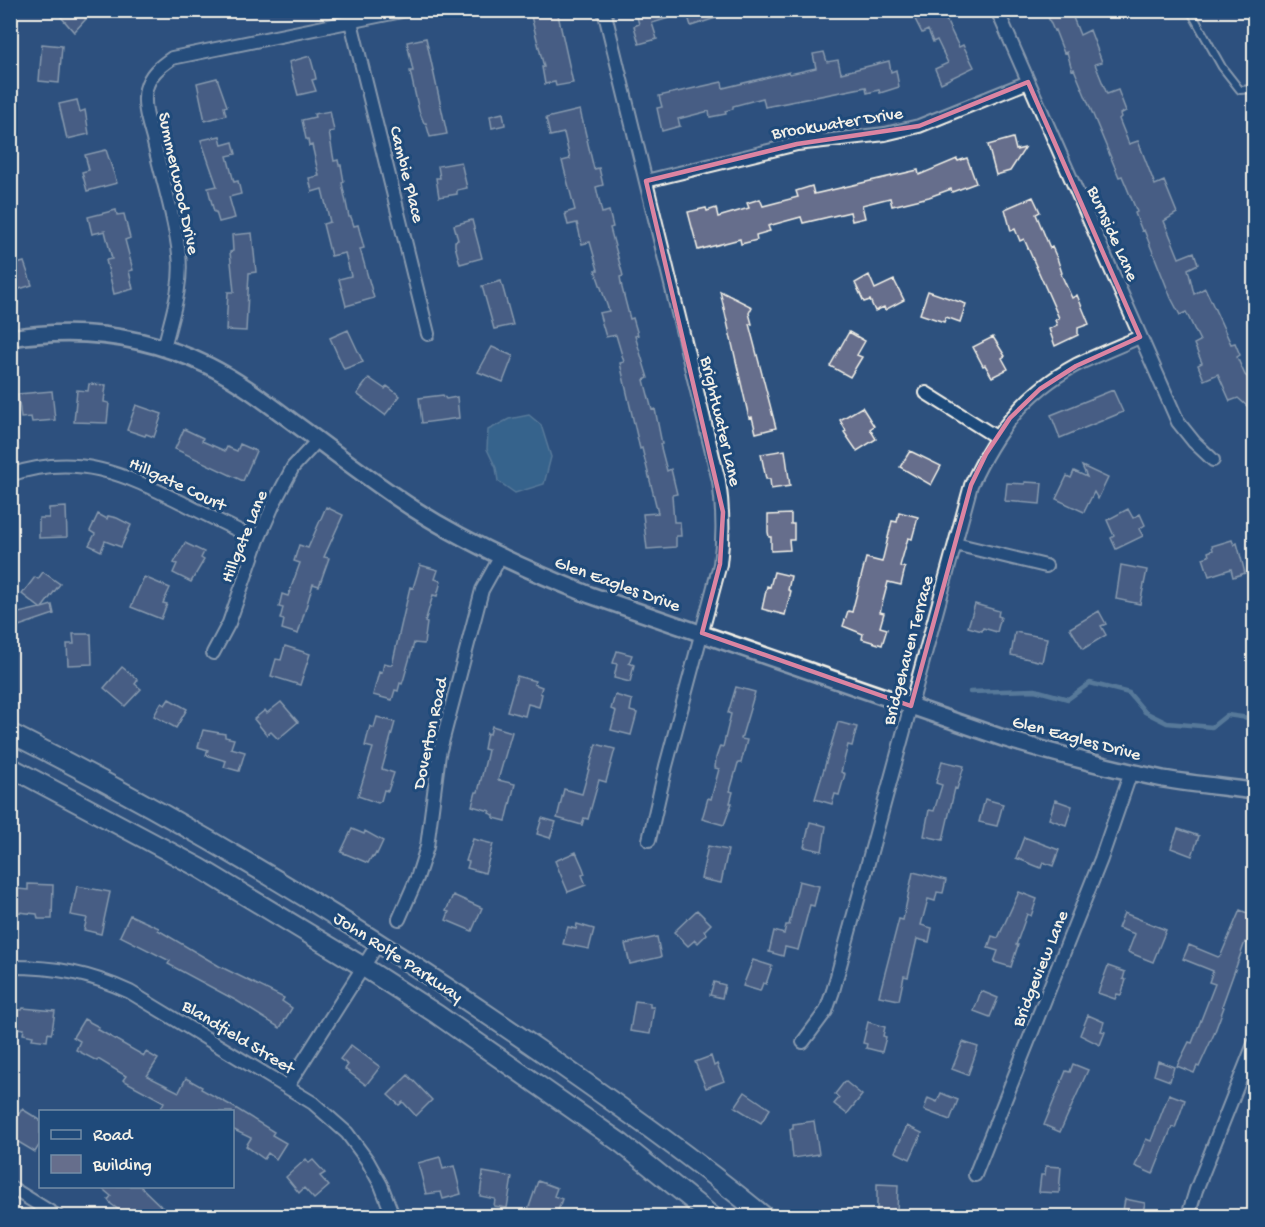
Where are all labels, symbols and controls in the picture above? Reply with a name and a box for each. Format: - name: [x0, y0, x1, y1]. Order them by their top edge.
- street label: Brookwater Drive: [769, 104, 905, 145]
- street label: Summerwood Drive: [152, 111, 203, 257]
- street label: Cambie Place: [383, 124, 428, 226]
- street label: Burnside Lane: [1081, 182, 1142, 285]
- street label: Brightwater Lane: [694, 354, 745, 489]
- street label: Hillgate Court: [125, 454, 230, 518]
- street label: Hillgate Lane: [217, 487, 274, 586]
- street label: Glen Eagles Drive: [551, 553, 684, 618]
- street label: Bridgehaven Terrace: [879, 573, 940, 729]
- street label: Doverton Road: [409, 674, 454, 792]
- street label: Glen Eagles Drive: [1010, 712, 1144, 767]
- street label: Bridgeview Lane: [1008, 907, 1074, 1031]
- street label: John Rolfe Parkway: [329, 908, 466, 1008]
- street label: Blandfield Street: [177, 996, 299, 1081]
- legend: [39, 1110, 234, 1188]
- text: Road: [93, 1126, 134, 1147]
- text: Building: [92, 1156, 152, 1177]

